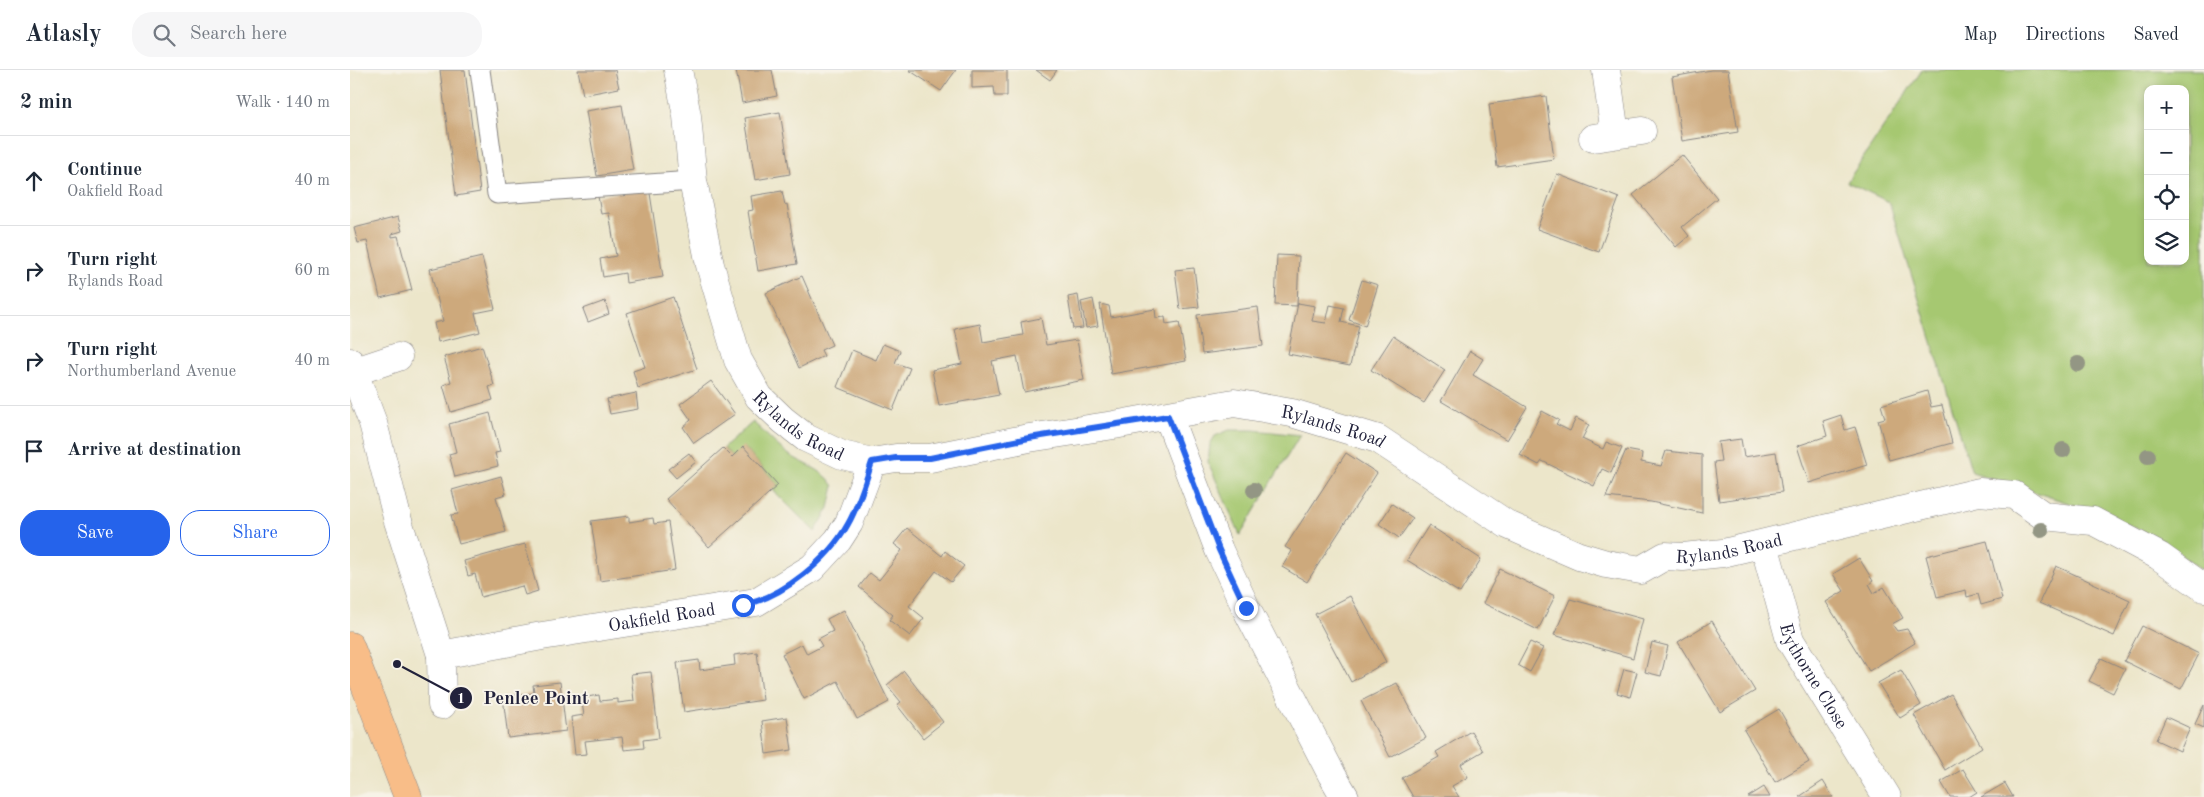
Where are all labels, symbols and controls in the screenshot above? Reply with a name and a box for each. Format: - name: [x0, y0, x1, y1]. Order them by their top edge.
- search box: [132, 12, 482, 57]
- icon: search: [150, 21, 178, 49]
- text: Atlasly: [25, 23, 102, 47]
- text: Search here: [190, 25, 287, 44]
- text: Map: [1964, 26, 1997, 44]
- text: Directions: [2025, 26, 2105, 44]
- text: Saved: [2133, 26, 2179, 44]
- map controls: [2144, 85, 2189, 265]
- button: +: [2144, 85, 2189, 130]
- text: 2 min: [20, 92, 73, 113]
- text: Walk · 140 m: [235, 95, 330, 111]
- button: −: [2144, 130, 2189, 175]
- text: Continue: [67, 161, 142, 180]
- icon: ahead: [20, 167, 48, 195]
- text: 40 m: [294, 173, 330, 189]
- button: locate: [2144, 175, 2189, 220]
- text: Oakfield Road: [67, 184, 163, 200]
- button: layers: [2144, 220, 2189, 265]
- text: Turn right: [67, 251, 157, 270]
- icon: right: [20, 257, 48, 285]
- text: 60 m: [294, 263, 330, 279]
- text: Rylands Road: [67, 274, 163, 290]
- text: Turn right: [67, 341, 157, 360]
- icon: right: [20, 347, 48, 375]
- text: 40 m: [294, 353, 330, 369]
- text: Northumberland Avenue: [67, 364, 236, 380]
- street label: Rylands Road: [749, 388, 847, 465]
- street label: Rylands Road: [1280, 403, 1389, 452]
- icon: arrive: [20, 437, 48, 465]
- text: Arrive at destination: [67, 441, 241, 460]
- button: Save: [20, 510, 170, 556]
- button: Share: [180, 510, 330, 556]
- street label: Rylands Road: [1675, 531, 1784, 567]
- route start: [732, 594, 755, 617]
- route end: [1235, 597, 1258, 620]
- street label: Oakfield Road: [607, 601, 717, 635]
- street label: Eythorne Close: [1776, 621, 1851, 732]
- callout: Penlee Point: [448, 681, 599, 715]
- text: Penlee Point: [483, 690, 589, 709]
- text: 1: [457, 692, 465, 707]

